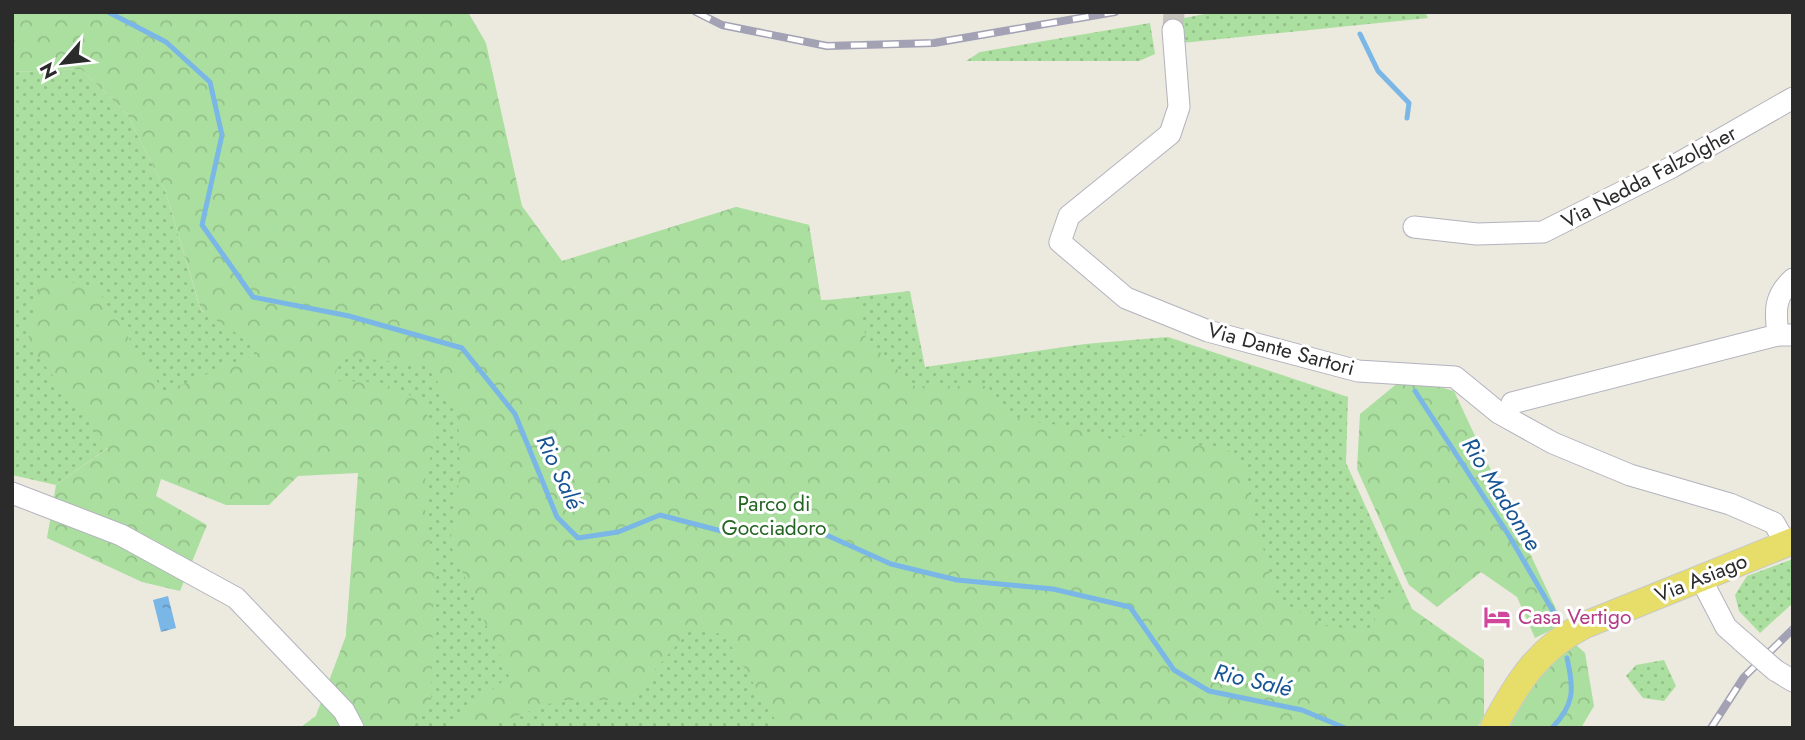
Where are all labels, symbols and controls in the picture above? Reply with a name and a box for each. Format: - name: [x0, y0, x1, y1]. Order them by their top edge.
- north arrow: [28, 28, 98, 98]
- text: N: [33, 58, 64, 84]
- street label: Via Nedda Falzolgher: [1556, 118, 1743, 236]
- street label: Via Dante Sartori: [1204, 315, 1358, 383]
- water label: Rio Salé: [528, 429, 592, 515]
- water label: Rio Madonne: [1454, 431, 1551, 558]
- park label: Parco di Gocciadoro: [721, 489, 827, 543]
- street label: Via Asiago: [1650, 546, 1752, 610]
- hotel icon: Casa Vertigo: [1482, 602, 1512, 632]
- place label: Casa Vertigo: [1518, 602, 1631, 632]
- water label: Rio Salé: [1211, 655, 1296, 706]

